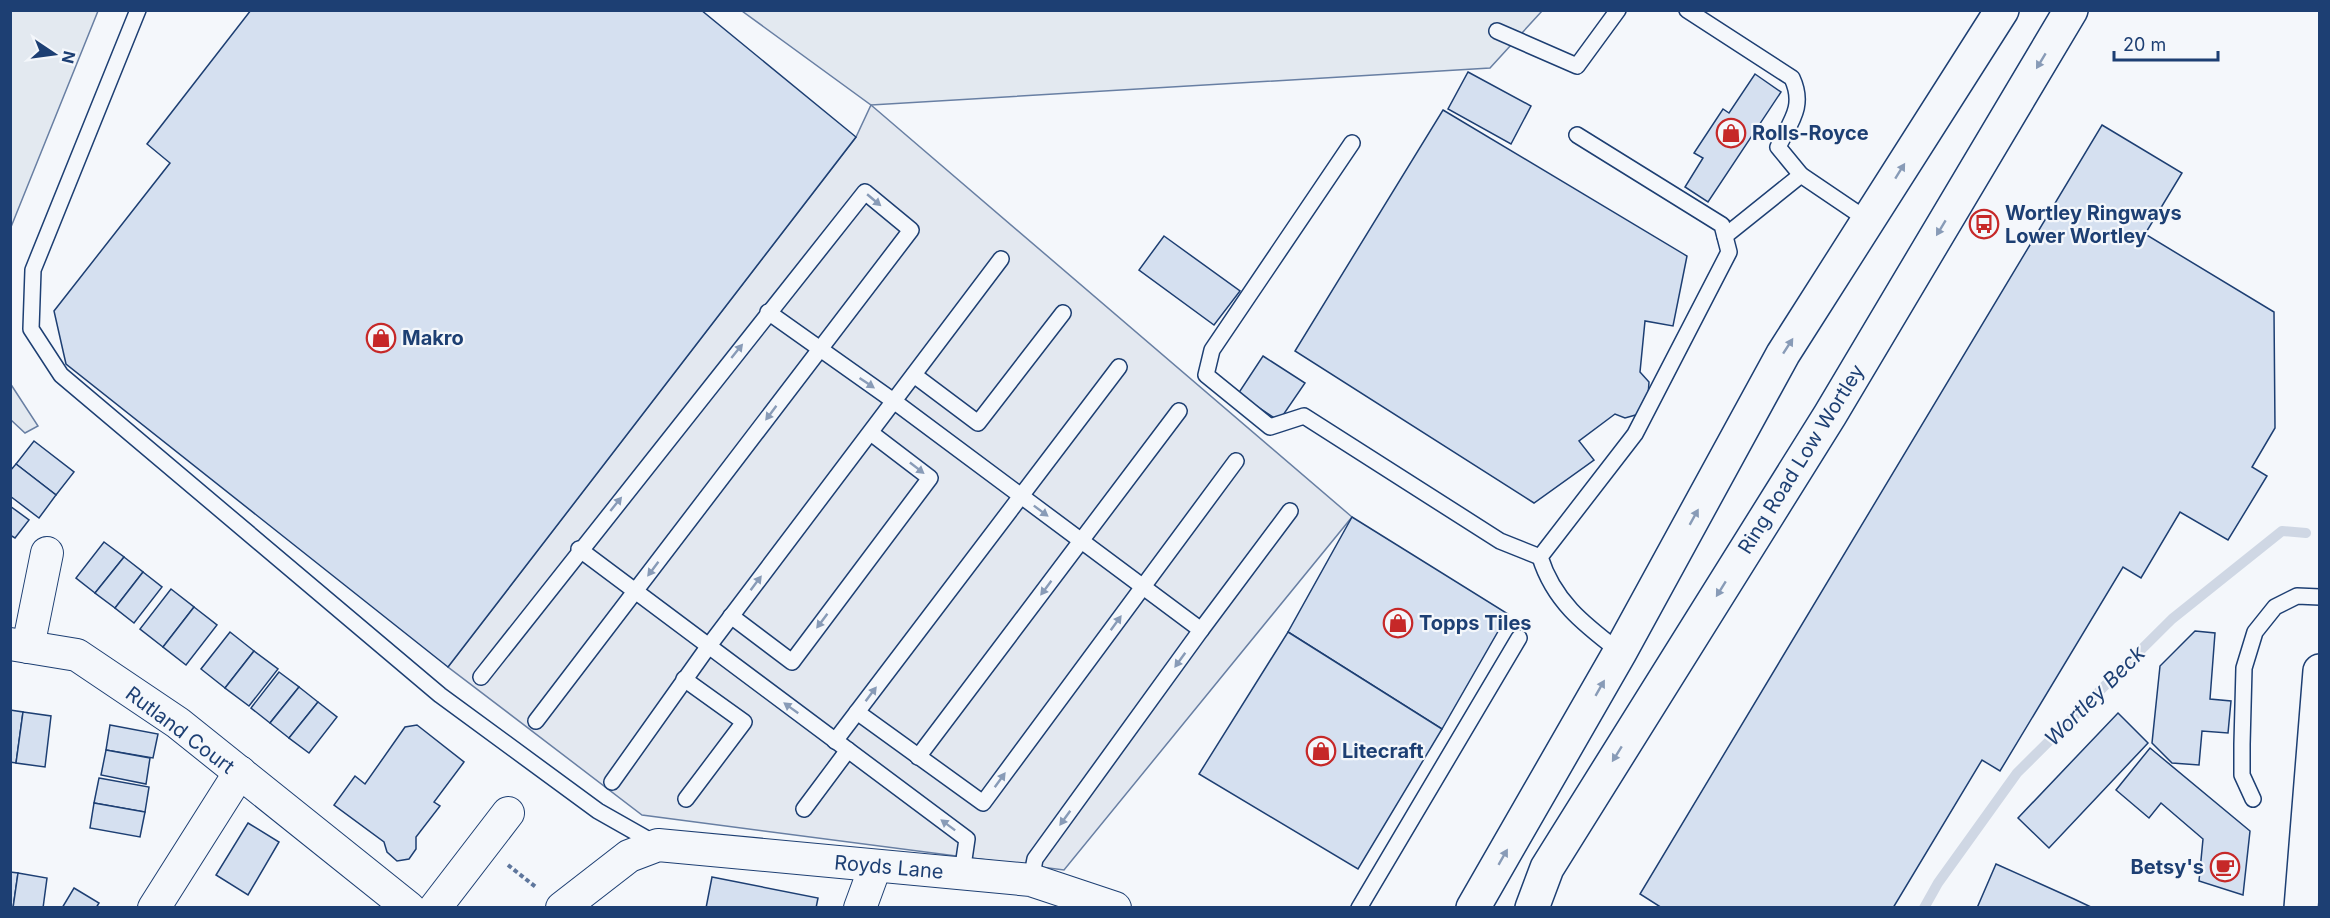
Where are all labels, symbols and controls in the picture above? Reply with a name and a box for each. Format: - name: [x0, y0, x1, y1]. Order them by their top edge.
- north arrow: [24, 24, 84, 84]
- scale bar: [2114, 24, 2218, 62]
- text: 20 m: [2123, 34, 2166, 55]
- text: N: [57, 49, 80, 66]
- one-way arrow: [2036, 53, 2046, 70]
- shop icon: Rolls-Royce: [1715, 117, 1747, 149]
- place label: Rolls-Royce: [1752, 121, 1869, 145]
- one-way arrow: [1894, 163, 1905, 179]
- one-way arrow: [866, 193, 882, 206]
- place label: Wortley Ringways Lower Wortley: [2005, 201, 2182, 248]
- bus stop icon: Wortley Ringways Lower Wortley: [1968, 208, 2000, 240]
- one-way arrow: [1936, 220, 1947, 236]
- shop icon: Makro: [365, 322, 397, 354]
- place label: Makro: [402, 326, 464, 350]
- one-way arrow: [1782, 338, 1793, 355]
- one-way arrow: [731, 343, 744, 359]
- street label: Ring Road Low Wortley: [1733, 360, 1869, 558]
- one-way arrow: [859, 377, 875, 388]
- one-way arrow: [765, 406, 777, 421]
- one-way arrow: [910, 462, 925, 474]
- one-way arrow: [609, 496, 621, 511]
- one-way arrow: [1033, 505, 1049, 517]
- one-way arrow: [1689, 508, 1699, 525]
- one-way arrow: [647, 560, 659, 576]
- one-way arrow: [749, 576, 761, 591]
- one-way arrow: [1041, 580, 1053, 595]
- one-way arrow: [1716, 581, 1727, 597]
- shop icon: Topps Tiles: [1382, 607, 1414, 639]
- place label: Topps Tiles: [1419, 611, 1532, 635]
- one-way arrow: [817, 614, 829, 629]
- one-way arrow: [1110, 615, 1122, 631]
- water label: Wortley Beck: [2039, 640, 2150, 751]
- one-way arrow: [1174, 653, 1186, 668]
- one-way arrow: [1594, 680, 1605, 696]
- street label: Rutland Court: [121, 681, 239, 779]
- one-way arrow: [864, 686, 877, 702]
- one-way arrow: [784, 703, 799, 715]
- shop icon: Litecraft: [1305, 735, 1337, 767]
- place label: Litecraft: [1342, 739, 1424, 763]
- one-way arrow: [1612, 746, 1623, 763]
- one-way arrow: [994, 772, 1006, 788]
- one-way arrow: [1059, 810, 1071, 826]
- one-way arrow: [940, 818, 956, 831]
- one-way arrow: [1498, 849, 1508, 866]
- street label: Royds Lane: [833, 850, 945, 884]
- cafe icon: Betsy's: [2209, 851, 2241, 883]
- place label: Betsy's: [2131, 855, 2204, 879]

